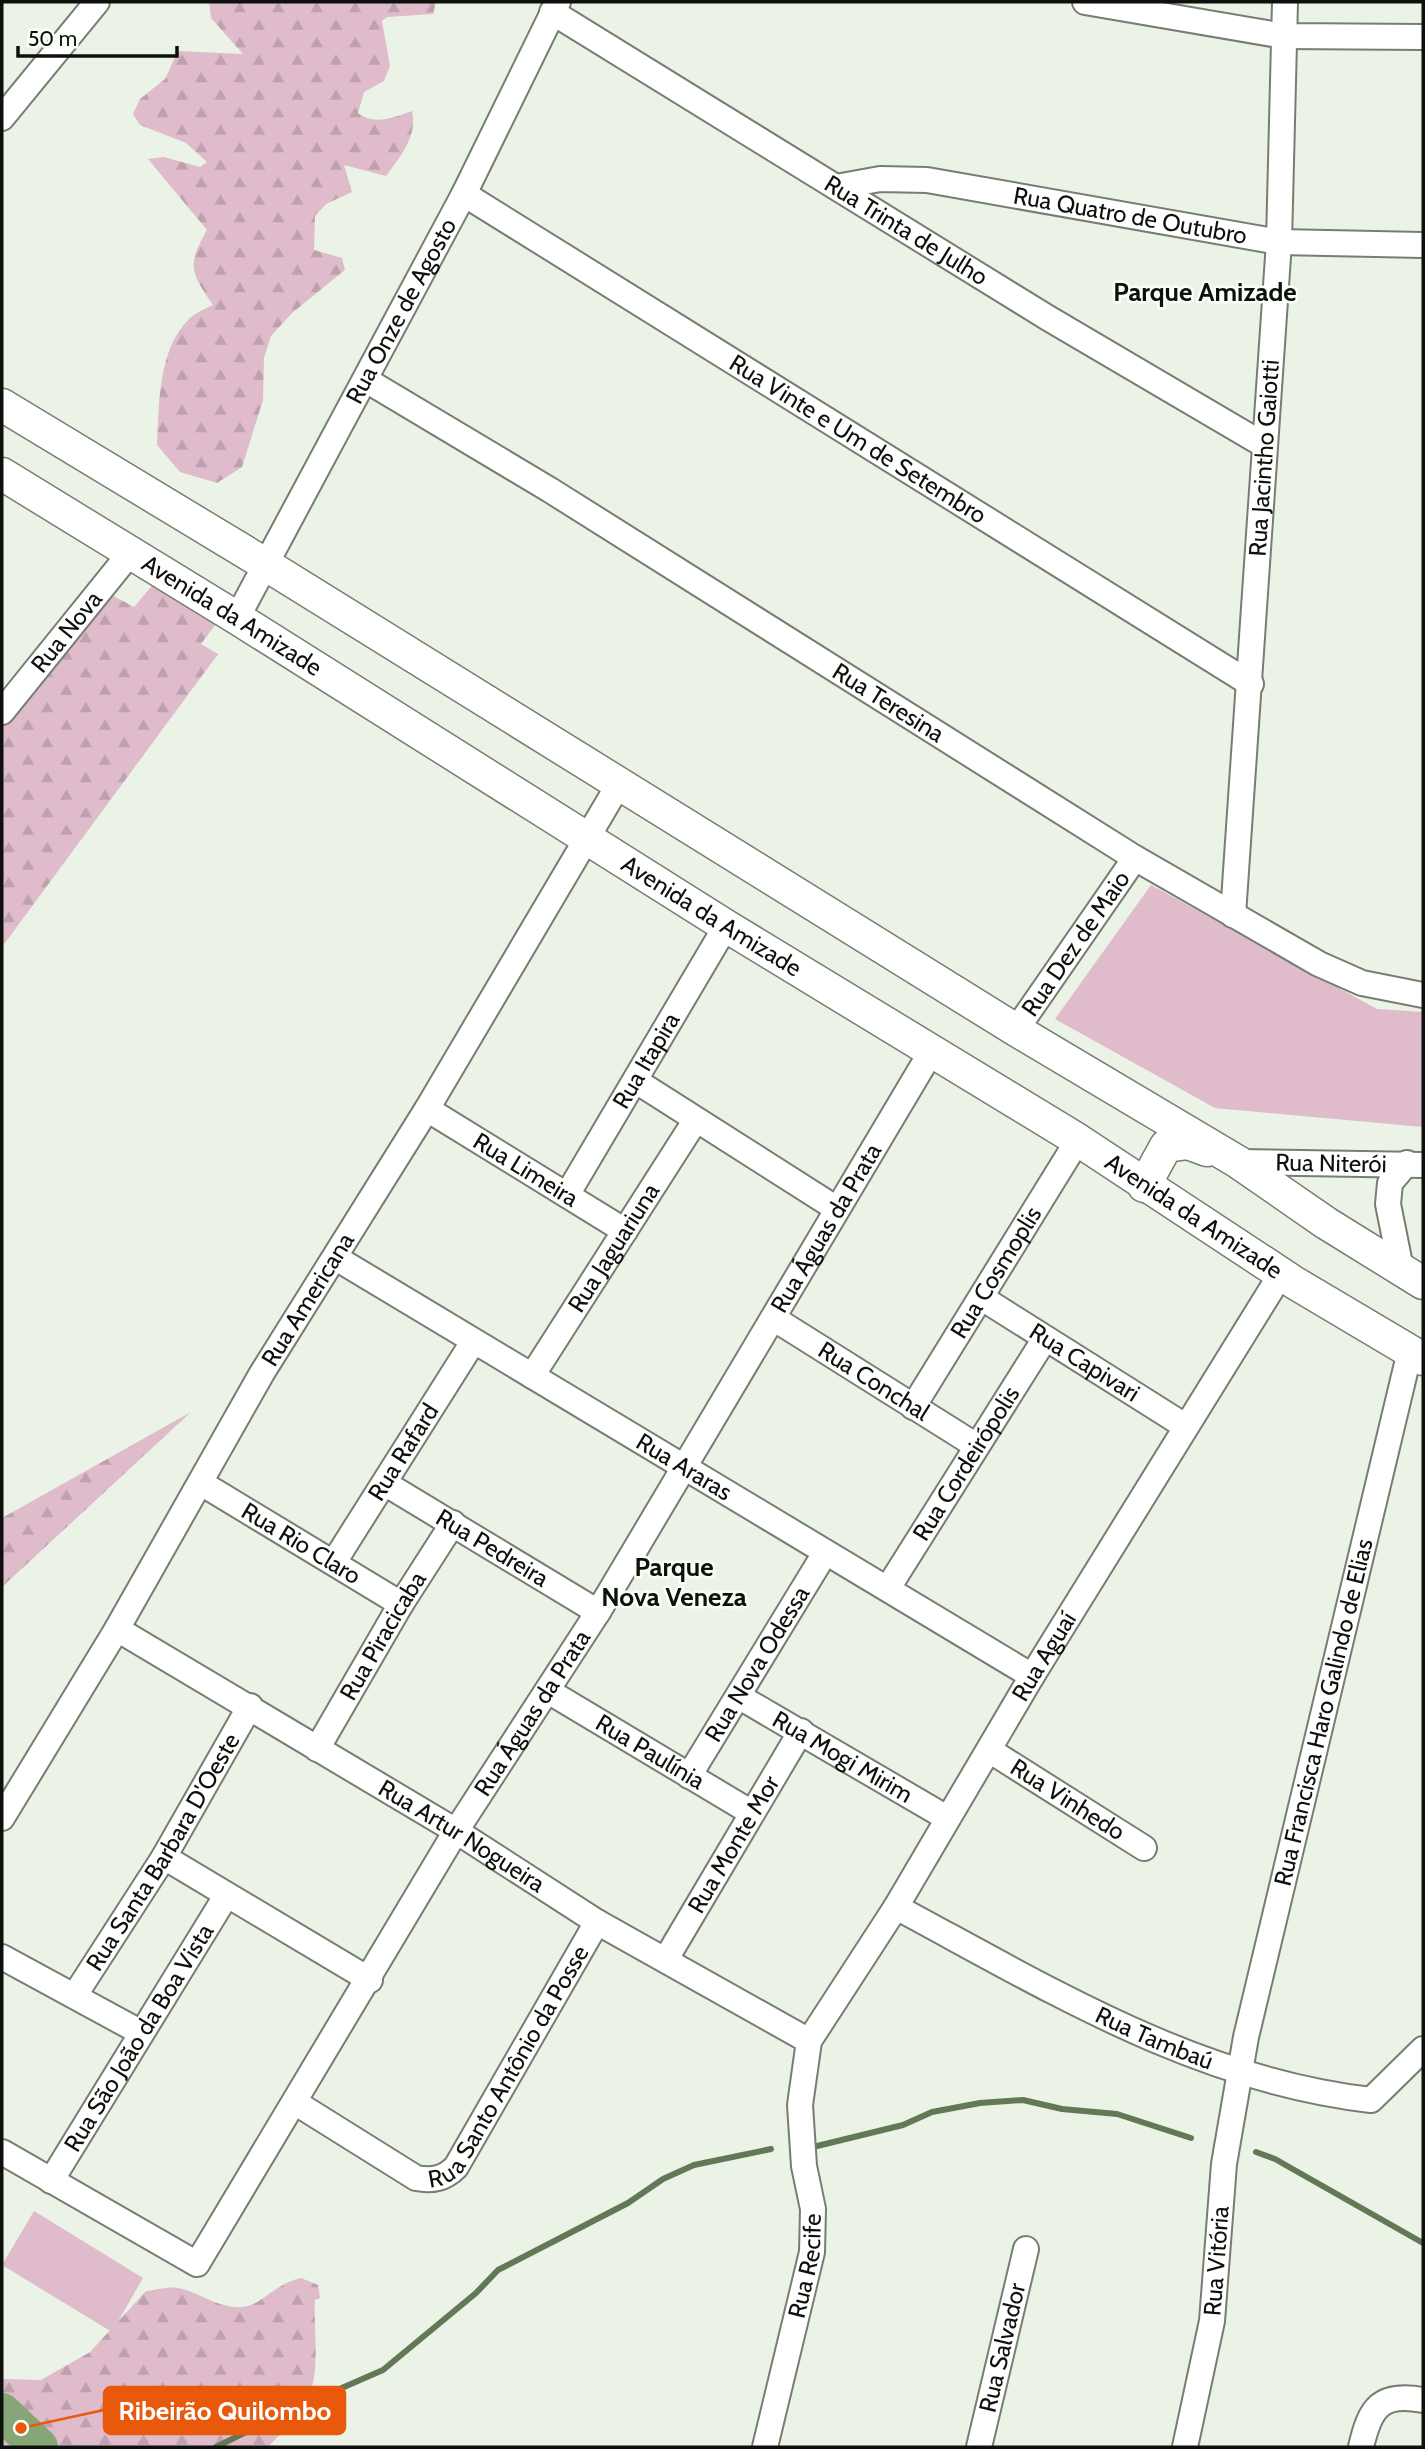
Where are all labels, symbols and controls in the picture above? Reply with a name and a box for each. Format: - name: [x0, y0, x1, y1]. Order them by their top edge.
- scale bar: [18, 14, 177, 58]
- text: 50 m: [28, 26, 77, 51]
- street label: Rua Trinta de Julho: [819, 169, 993, 291]
- street label: Rua Quatro de Outubro: [1011, 181, 1249, 250]
- street label: Rua Onze de Agosto: [339, 213, 462, 409]
- district label: Parque Amizade: [1113, 276, 1297, 308]
- street label: Rua Vinte e Um de Setembro: [724, 348, 992, 530]
- street label: Rua Jacintho Gaiotti: [1243, 359, 1285, 557]
- street label: Avenida da Amizade: [137, 548, 328, 682]
- street label: Rua Nova: [25, 584, 108, 678]
- street label: Rua Teresina: [827, 656, 950, 749]
- street label: Avenida da Amizade: [616, 849, 807, 982]
- street label: Rua Dez de Maio: [1015, 865, 1136, 1022]
- street label: Rua Itapira: [606, 1007, 686, 1114]
- street label: Rua Limeira: [468, 1126, 584, 1213]
- street label: Rua Águas da Prata: [764, 1138, 888, 1318]
- street label: Avenida da Amizade: [1100, 1147, 1288, 1285]
- street label: Rua Niterói: [1275, 1148, 1387, 1178]
- street label: Rua Jaguariuna: [562, 1177, 666, 1318]
- street label: Rua Cosmoplis: [944, 1201, 1047, 1344]
- street label: Rua Americana: [255, 1227, 360, 1371]
- street label: Rua Capivari: [1024, 1317, 1145, 1408]
- street label: Rua Conchal: [813, 1335, 935, 1427]
- street label: Rua Cordeirópolis: [906, 1381, 1025, 1546]
- street label: Rua Rafard: [362, 1398, 445, 1506]
- street label: Rua Araras: [631, 1427, 737, 1506]
- street label: Rua Rio Claro: [236, 1496, 366, 1590]
- street label: Rua Pedreira: [431, 1503, 554, 1593]
- street label: Rua Francisca Haro Galindo de Elias: [1268, 1536, 1379, 1889]
- district label: Parque Nova Veneza: [601, 1551, 747, 1613]
- street label: Rua Piracicaba: [333, 1565, 432, 1705]
- street label: Rua Nova Odessa: [698, 1580, 816, 1747]
- street label: Rua Aguaí: [1005, 1606, 1082, 1706]
- street label: Rua Águas da Prata: [468, 1624, 597, 1801]
- street label: Rua Mogi Mirim: [768, 1704, 918, 1809]
- street label: Rua Paulínia: [591, 1708, 711, 1796]
- street label: Rua Santa Barbara D'Oeste: [80, 1728, 246, 1976]
- street label: Rua Vinhedo: [1005, 1752, 1130, 1846]
- street label: Rua Monte Mor: [681, 1770, 786, 1918]
- street label: Rua Artur Nogueira: [373, 1773, 551, 1899]
- street label: Rua São João da Boa Vista: [58, 1918, 220, 2157]
- street label: Rua Santo Antônio da Posse: [426, 1940, 594, 2194]
- street label: Rua Tambaú: [1091, 2000, 1217, 2075]
- street label: Rua Vitória: [1197, 2205, 1235, 2317]
- street label: Rua Recife: [782, 2213, 827, 2321]
- street label: Rua Salvador: [973, 2280, 1032, 2415]
- callout: Ribeirão Quilombo: [104, 2387, 345, 2434]
- text: Ribeirão Quilombo: [119, 2395, 332, 2427]

